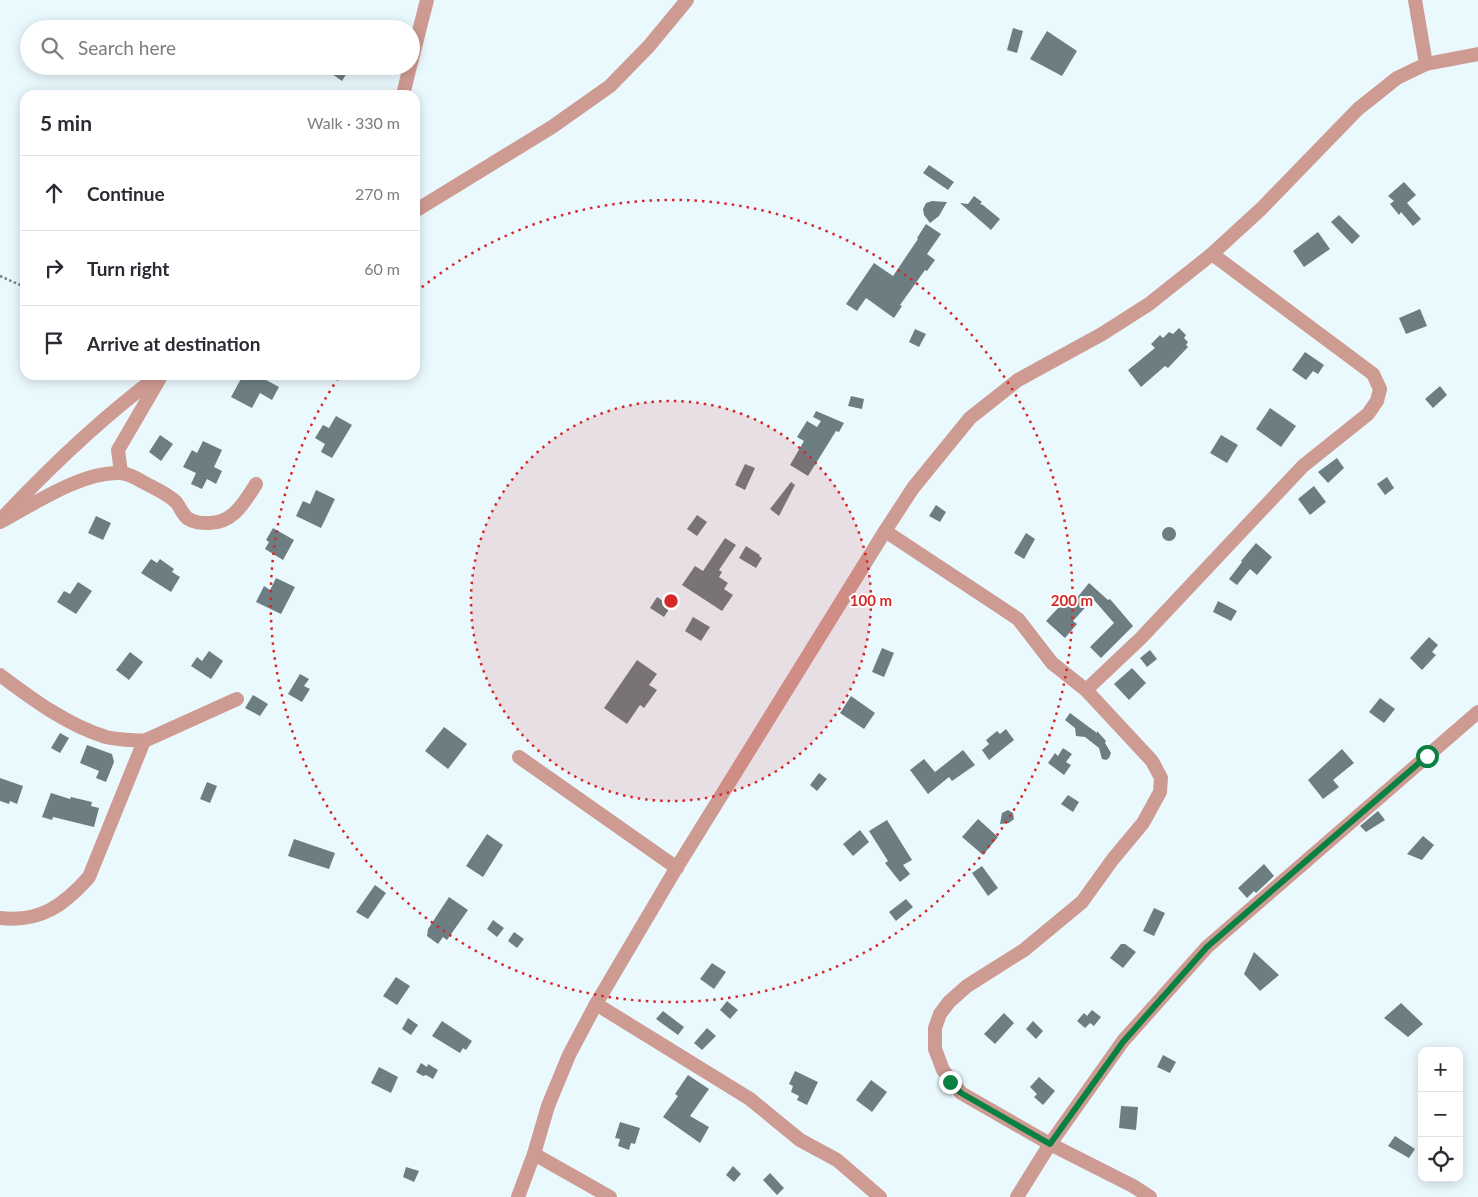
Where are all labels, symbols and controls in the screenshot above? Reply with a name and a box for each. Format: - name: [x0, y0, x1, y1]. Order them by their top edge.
- search box: [20, 20, 420, 75]
- icon: search: [38, 34, 66, 62]
- text: Search here: [78, 36, 176, 59]
- text: 5 min: [40, 110, 92, 135]
- text: Walk · 330 m: [307, 113, 400, 132]
- icon: ahead: [40, 179, 68, 207]
- text: Continue: [87, 182, 165, 205]
- text: 270 m: [355, 184, 400, 203]
- icon: right: [40, 254, 68, 282]
- text: Turn right: [87, 257, 169, 280]
- text: 60 m: [364, 259, 400, 278]
- icon: arrive: [40, 329, 68, 357]
- text: Arrive at destination: [87, 332, 260, 355]
- text: 100 m: [850, 591, 892, 609]
- text: 200 m: [1051, 591, 1093, 609]
- centre of rings: [662, 592, 680, 610]
- route start: [1416, 745, 1439, 768]
- map controls: [1418, 1047, 1463, 1182]
- button: +: [1418, 1047, 1463, 1092]
- route end: [939, 1071, 962, 1094]
- button: −: [1418, 1092, 1463, 1137]
- button: locate: [1418, 1137, 1463, 1182]

